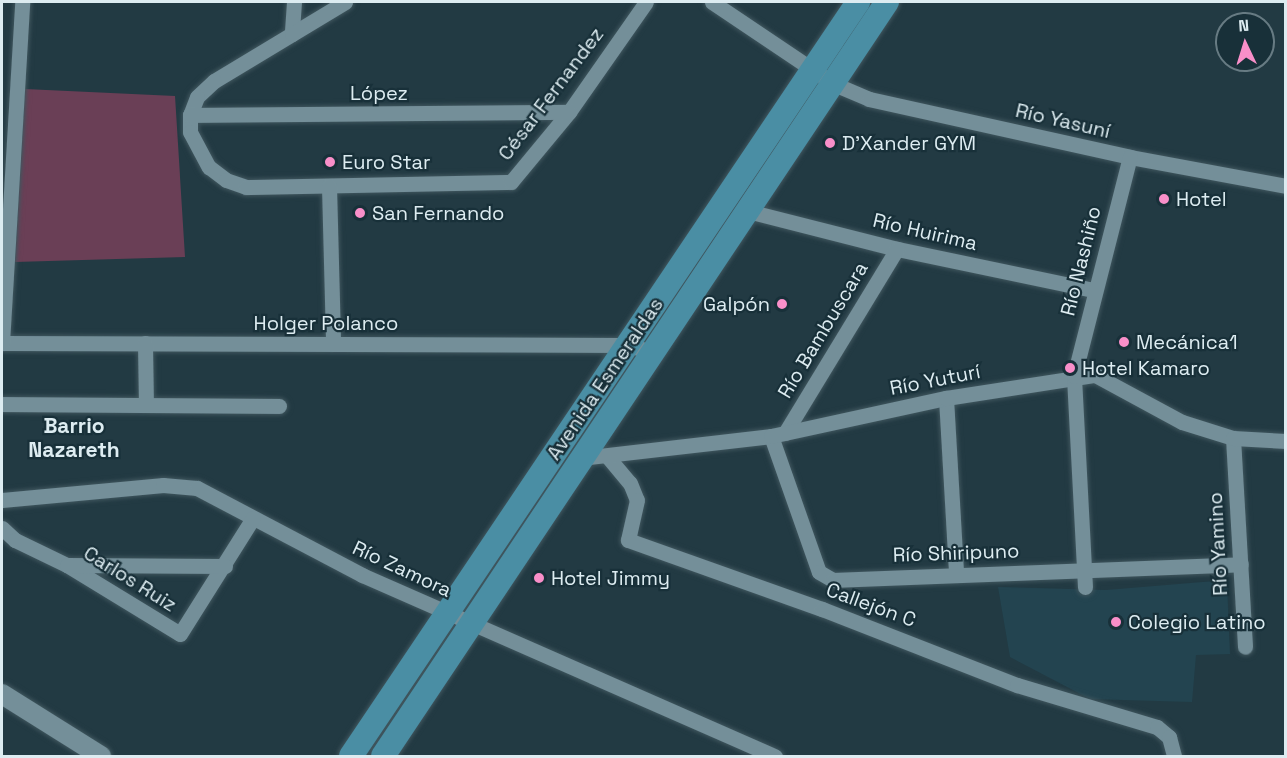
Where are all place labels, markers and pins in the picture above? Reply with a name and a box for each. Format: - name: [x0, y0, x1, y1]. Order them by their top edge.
- place label: D'Xander GYM: [842, 131, 976, 155]
- marker: D'Xander GYM: [823, 136, 837, 150]
- place label: Euro Star: [342, 150, 431, 174]
- marker: Euro Star: [323, 155, 337, 169]
- place label: Hotel: [1176, 187, 1227, 211]
- marker: Hotel: [1157, 192, 1171, 206]
- place label: San Fernando: [372, 201, 504, 225]
- marker: San Fernando: [353, 206, 367, 220]
- place label: Galpón: [703, 292, 770, 316]
- marker: Galpón: [775, 297, 789, 311]
- place label: Mecánica1: [1136, 330, 1238, 354]
- marker: Mecánica1: [1117, 335, 1131, 349]
- place label: Hotel Kamaro: [1082, 356, 1210, 380]
- marker: Hotel Kamaro: [1063, 361, 1077, 375]
- place label: Hotel Jimmy: [551, 566, 670, 590]
- marker: Hotel Jimmy: [532, 571, 546, 585]
- place label: Colegio Latino: [1128, 610, 1266, 634]
- marker: Colegio Latino: [1109, 615, 1123, 629]

